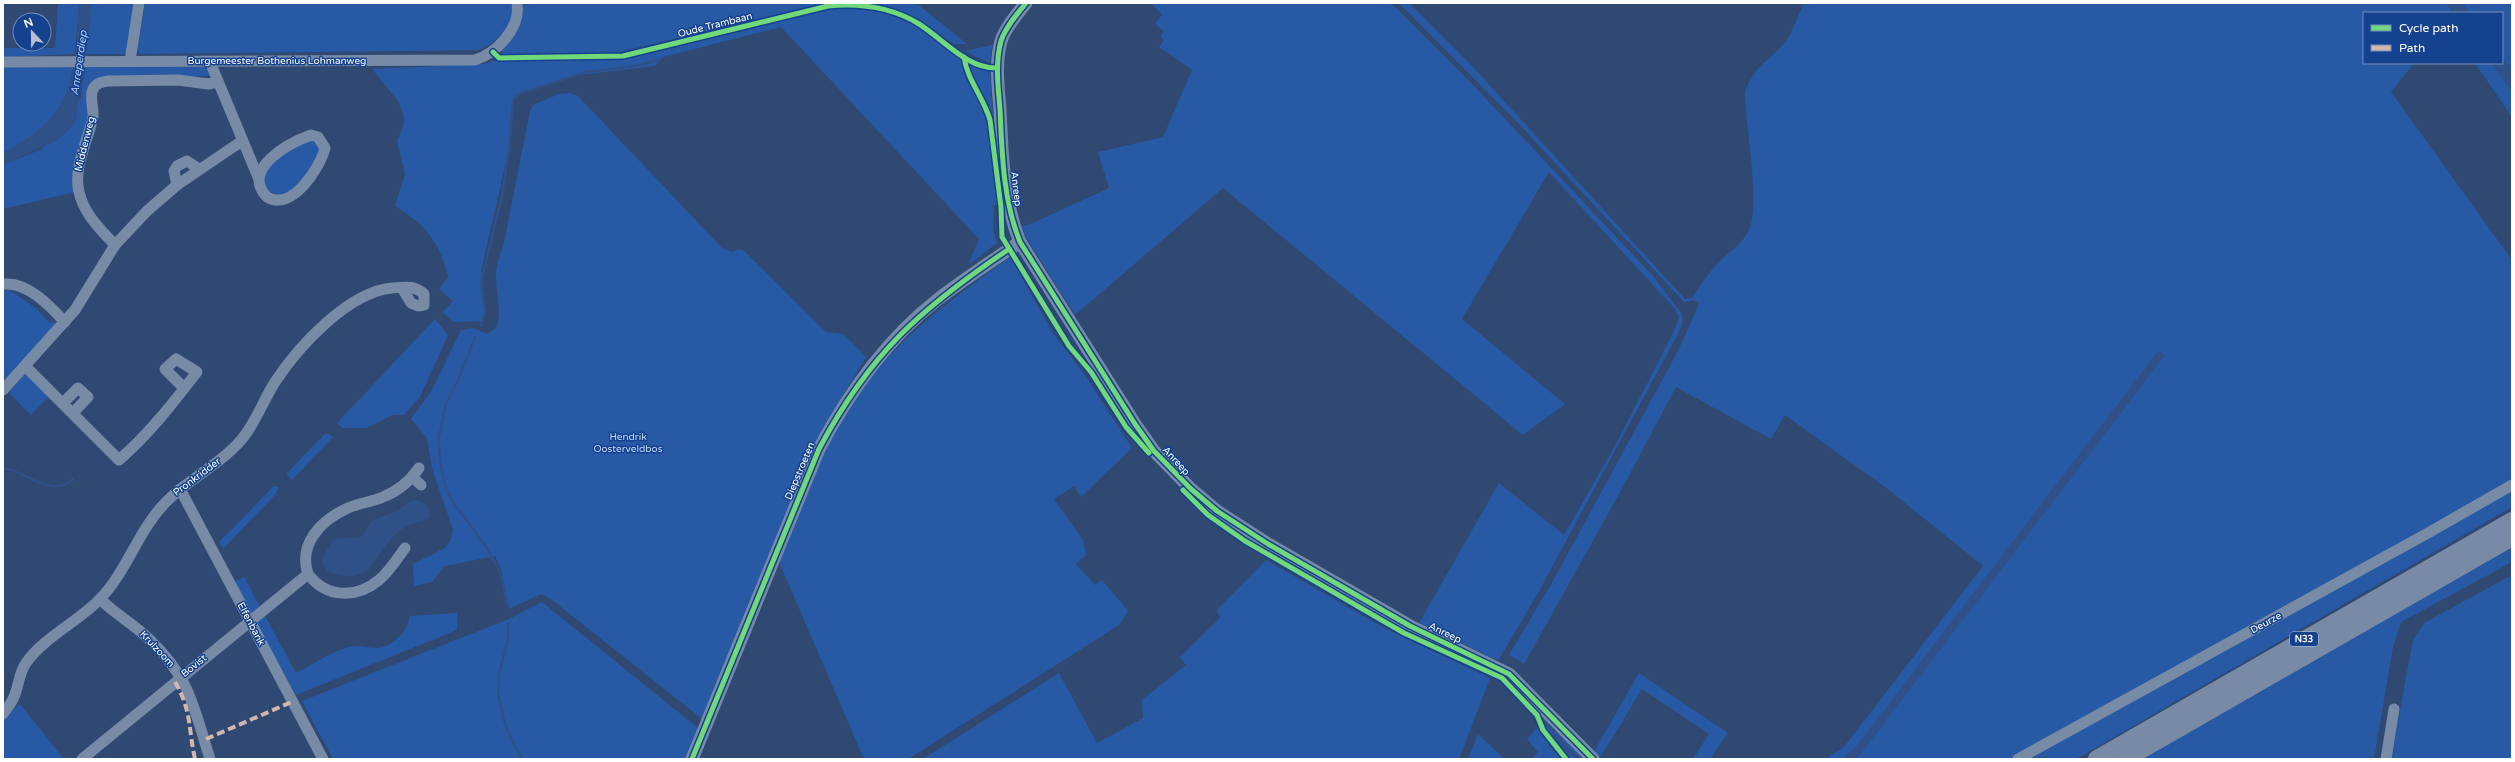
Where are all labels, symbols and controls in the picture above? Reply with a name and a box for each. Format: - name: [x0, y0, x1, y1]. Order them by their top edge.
- street label: Oude Trambaan: [676, 10, 754, 40]
- north arrow: [12, 12, 52, 52]
- legend: [2363, 12, 2503, 64]
- text: N: [22, 16, 35, 31]
- text: Cycle path: [2399, 21, 2458, 35]
- water label: Anreperdiep: [68, 29, 90, 96]
- text: Path: [2399, 41, 2425, 55]
- street label: Burgemeester Bothenius Lohmanweg: [188, 55, 366, 67]
- street label: Middenweg: [72, 115, 98, 173]
- street label: Anreep: [1008, 171, 1024, 207]
- park label: Hendrik Oosterveldbos: [594, 431, 663, 455]
- street label: Diepstroeten: [782, 440, 818, 502]
- street label: Anreep: [1160, 444, 1192, 478]
- street label: Pronkridder: [171, 455, 223, 499]
- street label: Elfenbank: [235, 600, 268, 648]
- street label: Deurze: [2248, 609, 2284, 636]
- street label: Anreep: [1427, 620, 1463, 646]
- street label: Krulzoom: [137, 628, 177, 670]
- road number: N33: [2290, 632, 2318, 646]
- street label: Bovist: [179, 652, 209, 680]

